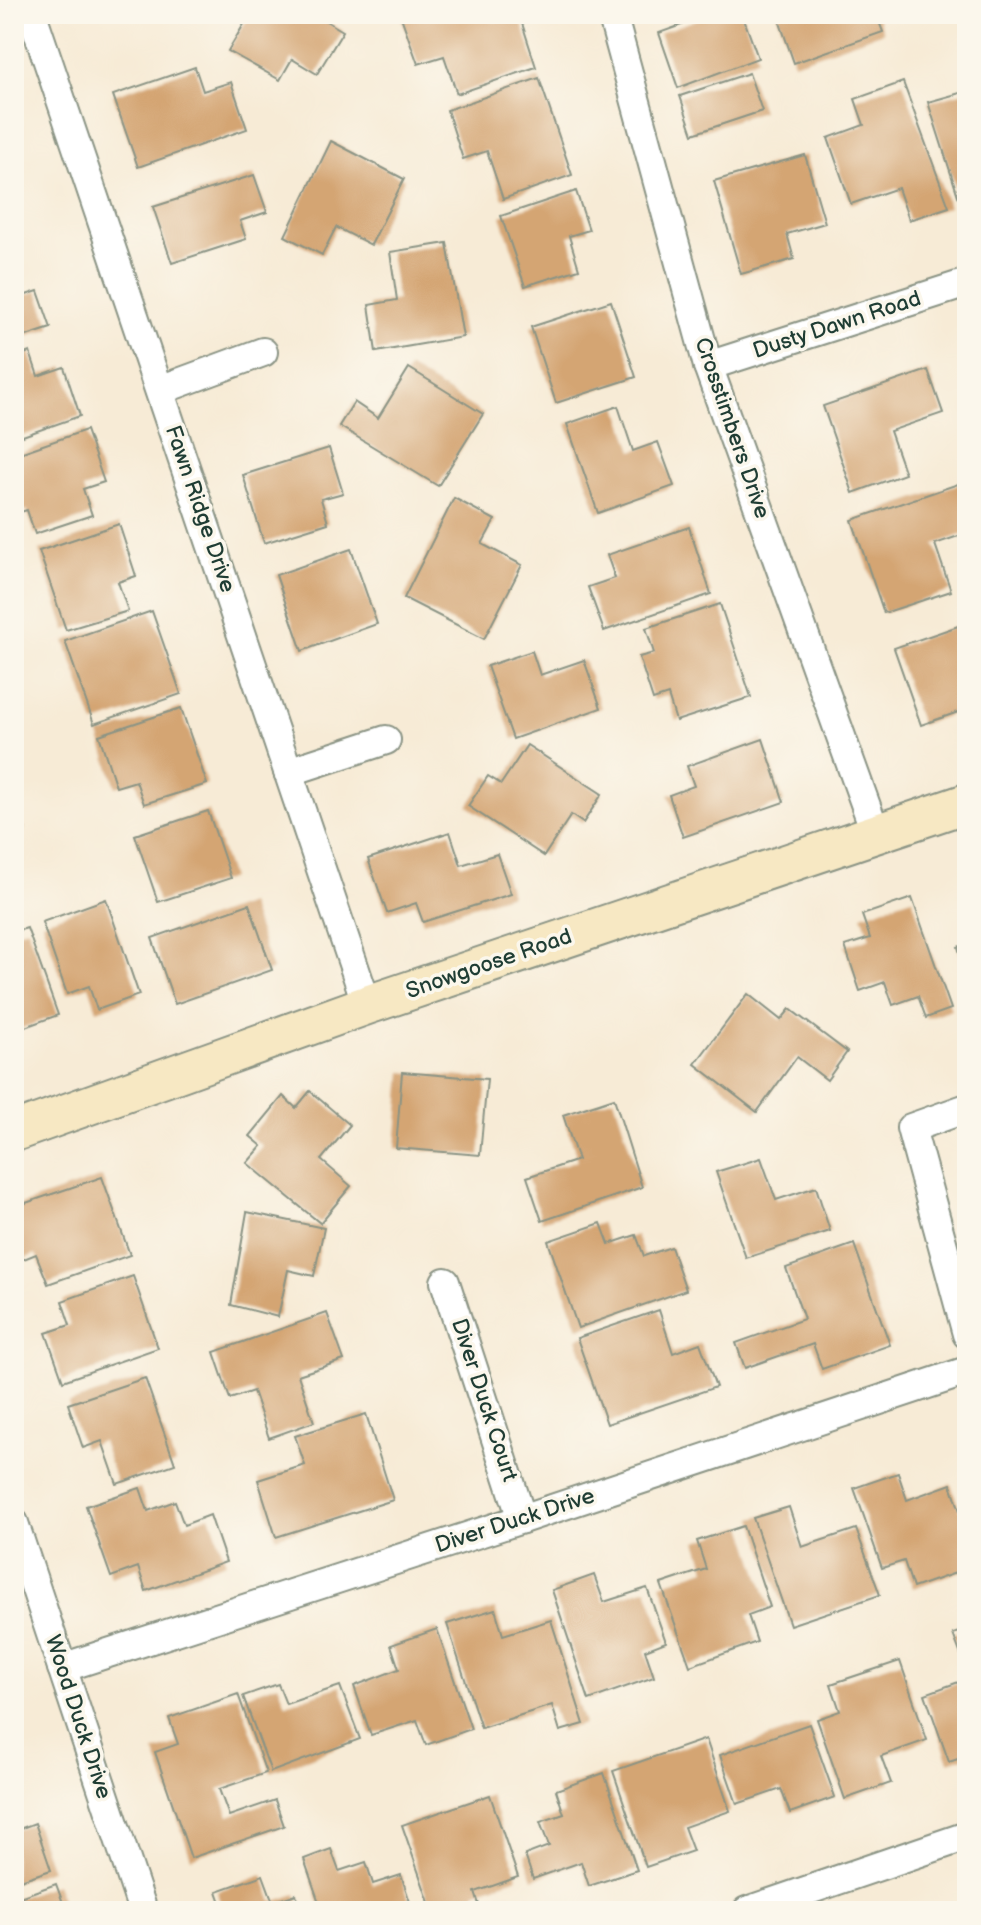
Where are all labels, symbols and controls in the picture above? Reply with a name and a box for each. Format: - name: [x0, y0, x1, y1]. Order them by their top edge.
- street label: Dusty Dawn Road: [750, 285, 924, 365]
- street label: Crosstimbers Drive: [688, 334, 776, 522]
- street label: Fawn Ridge Drive: [159, 422, 241, 596]
- street label: Snowgoose Road: [403, 923, 575, 1005]
- street label: Diver Duck Court: [445, 1315, 523, 1485]
- street label: Diver Duck Drive: [432, 1482, 598, 1560]
- street label: Wood Duck Drive: [39, 1632, 117, 1802]

